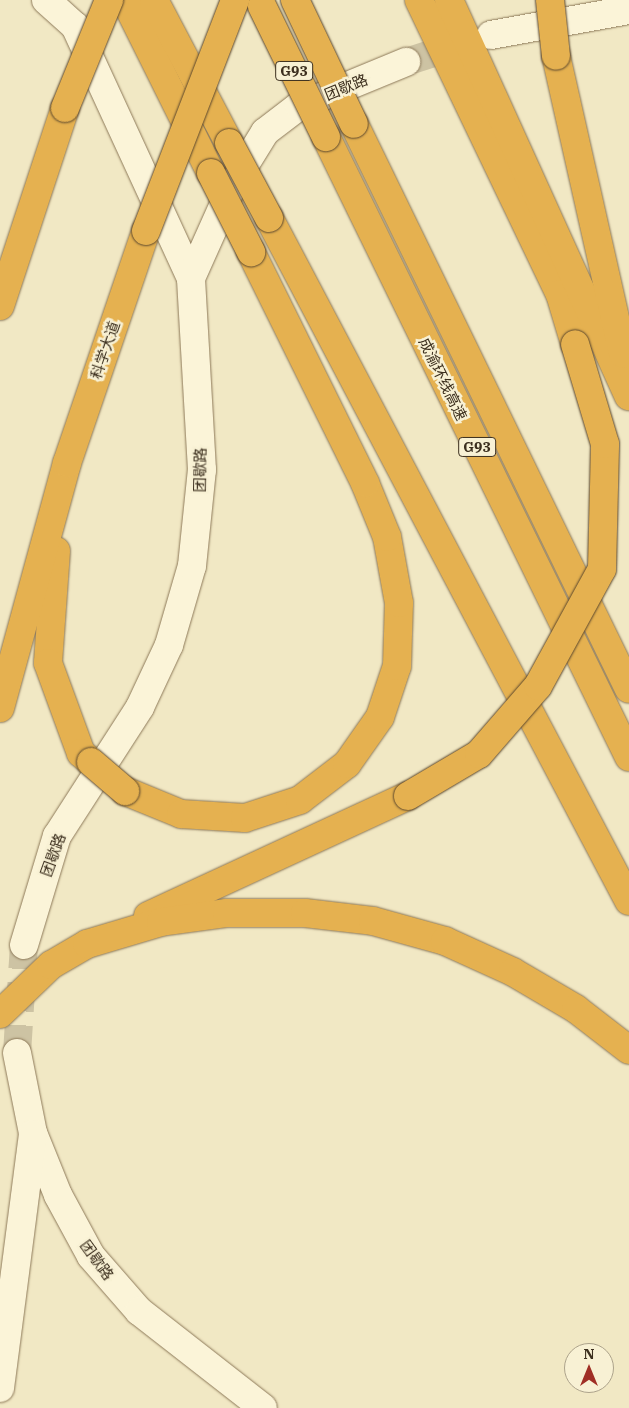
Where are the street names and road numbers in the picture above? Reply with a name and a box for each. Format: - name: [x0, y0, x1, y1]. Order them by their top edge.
- road number: G93: [274, 59, 314, 82]
- street label: 团歇路: [322, 70, 370, 104]
- street label: 科学大道: [87, 319, 123, 381]
- street label: 成渝环线高速: [415, 335, 471, 423]
- road number: G93: [457, 436, 497, 458]
- street label: 团歇路: [191, 447, 209, 493]
- street label: 团歇路: [37, 831, 69, 879]
- street label: 团歇路: [76, 1237, 118, 1283]

